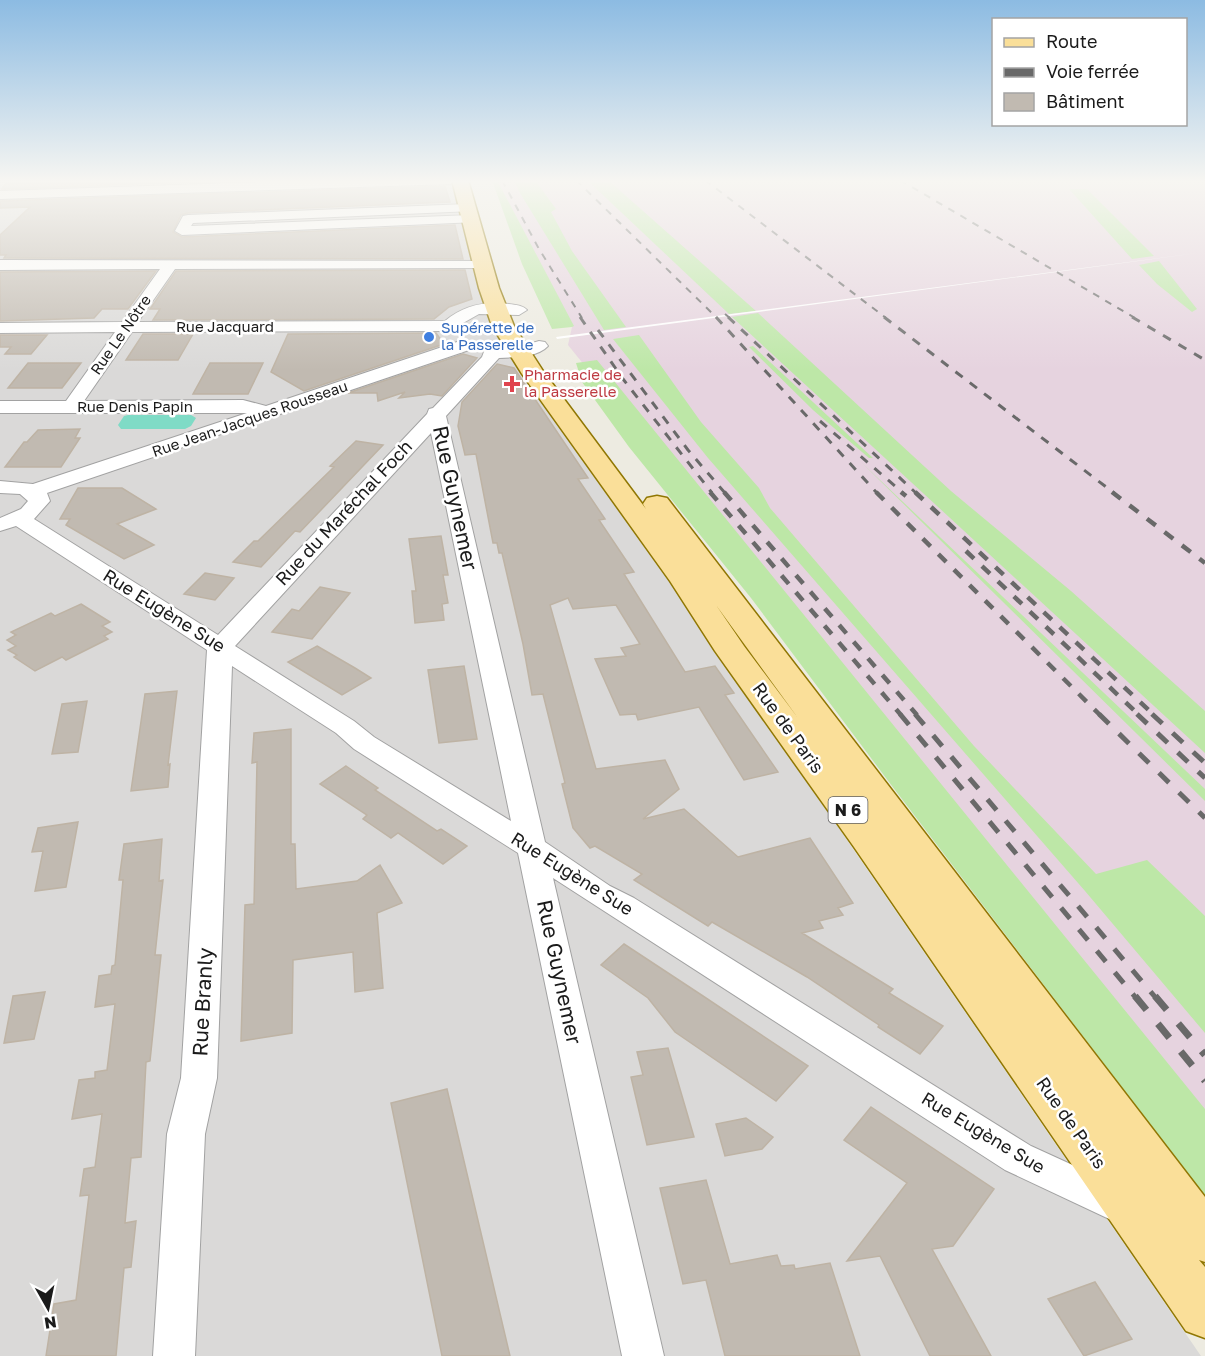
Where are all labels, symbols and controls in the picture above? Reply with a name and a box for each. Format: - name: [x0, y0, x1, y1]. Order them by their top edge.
- legend: [992, 18, 1187, 126]
- text: Route: [1046, 30, 1097, 52]
- text: Voie ferrée: [1046, 60, 1139, 82]
- text: Bâtiment: [1046, 90, 1125, 112]
- street label: Rue Le Nôtre: [86, 291, 154, 378]
- street label: Rue Jacquard: [176, 317, 274, 335]
- place label: Supérette de la Passerelle: [441, 318, 535, 353]
- marker: Supérette de la Passerelle: [422, 330, 436, 344]
- place label: Pharmacie de la Passerelle: [524, 365, 622, 400]
- street label: Rue Jean-Jacques Rousseau: [149, 376, 350, 460]
- marker: Pharmacie de la Passerelle: [505, 377, 519, 391]
- street label: Rue Denis Papin: [77, 397, 193, 415]
- street label: Rue Guynemer: [428, 423, 484, 573]
- street label: Rue du Maréchal Foch: [270, 435, 416, 590]
- street label: Rue Eugène Sue: [99, 564, 230, 657]
- street label: Rue de Paris: [748, 678, 829, 777]
- road number: N 6: [828, 797, 868, 823]
- street label: Rue Eugène Sue: [507, 827, 638, 920]
- street label: Rue Guynemer: [532, 897, 588, 1047]
- street label: Rue Branly: [186, 947, 218, 1057]
- street label: Rue de Paris: [1032, 1072, 1111, 1173]
- street label: Rue Eugène Sue: [918, 1087, 1049, 1178]
- north arrow: [18, 1278, 78, 1338]
- text: N: [43, 1312, 58, 1334]

